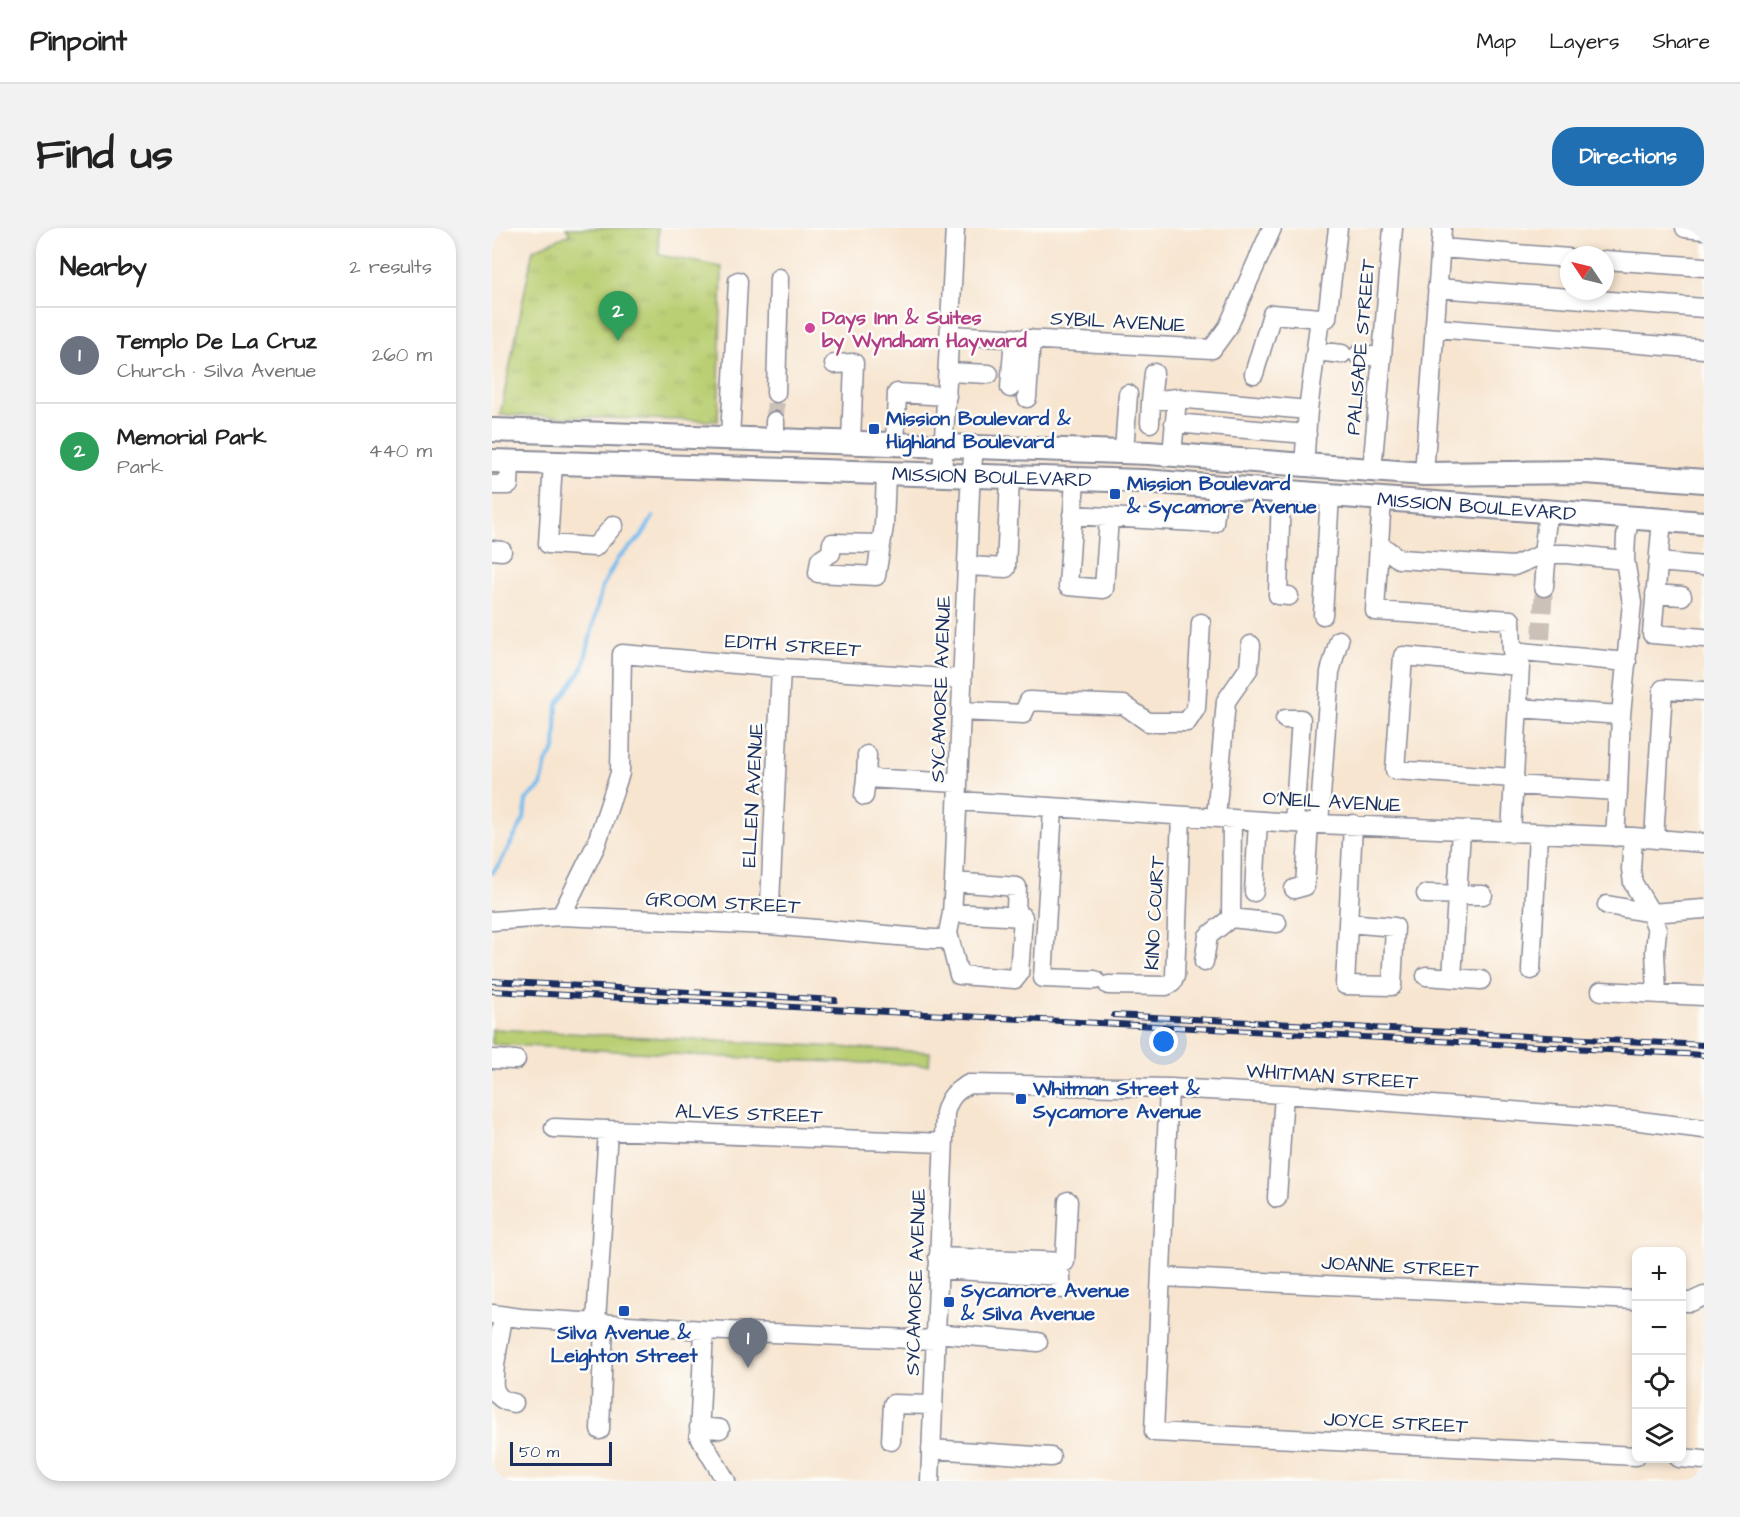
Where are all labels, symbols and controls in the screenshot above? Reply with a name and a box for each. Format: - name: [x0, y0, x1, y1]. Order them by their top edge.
- text: Pinpoint: [30, 22, 127, 61]
- text: Map: [1476, 27, 1516, 56]
- text: Layers: [1549, 27, 1619, 56]
- text: Share: [1652, 27, 1710, 56]
- text: Find us: [36, 127, 173, 185]
- button: Directions: [1552, 127, 1704, 186]
- north arrow: [1560, 246, 1614, 300]
- text: Nearby: [60, 249, 147, 285]
- text: 2 results: [349, 253, 432, 281]
- street label: PALISADE STREET: [1339, 257, 1383, 436]
- pin: 2: [598, 291, 638, 341]
- place label: Days Inn & Suites by Wyndham Hayward: [822, 304, 1028, 356]
- street label: SYBIL AVENUE: [1050, 304, 1186, 340]
- marker: Days Inn & Suites by Wyndham Hayward: [803, 321, 817, 335]
- text: Templo De La Cruz: [117, 326, 317, 357]
- text: 1: [78, 341, 81, 369]
- text: 260 m: [372, 341, 432, 369]
- text: Church · Silva Avenue: [117, 357, 316, 385]
- place label: Mission Boulevard & Highland Boulevard: [886, 405, 1071, 457]
- text: Memorial Park: [117, 422, 266, 453]
- marker: Mission Boulevard & Highland Boulevard: [867, 422, 881, 436]
- text: 2: [74, 437, 85, 465]
- text: 440 m: [369, 437, 432, 465]
- text: Park: [117, 453, 163, 481]
- street label: MISSION BOULEVARD: [892, 460, 1092, 494]
- place label: Mission Boulevard & Sycamore Avenue: [1126, 470, 1317, 522]
- street label: MISSION BOULEVARD: [1376, 486, 1577, 528]
- marker: Mission Boulevard & Sycamore Avenue: [1108, 487, 1122, 501]
- street label: SYCAMORE AVENUE: [924, 595, 958, 783]
- street label: EDITH STREET: [724, 627, 862, 665]
- street label: ELLEN AVENUE: [735, 722, 771, 868]
- street label: O'NEIL AVENUE: [1262, 784, 1402, 820]
- street label: KINO COURT: [1138, 855, 1172, 971]
- street label: GROOM STREET: [645, 885, 802, 921]
- your location: [1149, 1027, 1178, 1056]
- street label: WHITMAN STREET: [1245, 1057, 1419, 1097]
- place label: Whitman Street & Sycamore Avenue: [1032, 1075, 1202, 1127]
- marker: Whitman Street & Sycamore Avenue: [1014, 1092, 1028, 1106]
- street label: ALVES STREET: [675, 1097, 824, 1131]
- street label: SYCAMORE AVENUE: [899, 1188, 933, 1376]
- map controls: [1632, 1247, 1686, 1463]
- button: +: [1632, 1247, 1686, 1301]
- street label: JOANNE STREET: [1321, 1249, 1480, 1285]
- place label: Sycamore Avenue & Silva Avenue: [960, 1277, 1130, 1328]
- marker: Sycamore Avenue & Silva Avenue: [942, 1295, 956, 1309]
- button: −: [1632, 1301, 1686, 1355]
- marker: Silva Avenue & Leighton Street: [617, 1304, 631, 1318]
- pin: 1: [728, 1318, 768, 1368]
- place label: Silva Avenue & Leighton Street: [551, 1319, 698, 1371]
- button: locate: [1632, 1355, 1686, 1409]
- street label: JOYCE STREET: [1323, 1405, 1469, 1441]
- button: layers: [1632, 1409, 1686, 1463]
- scale bar: [510, 1439, 612, 1466]
- text: 50 m: [519, 1441, 559, 1463]

